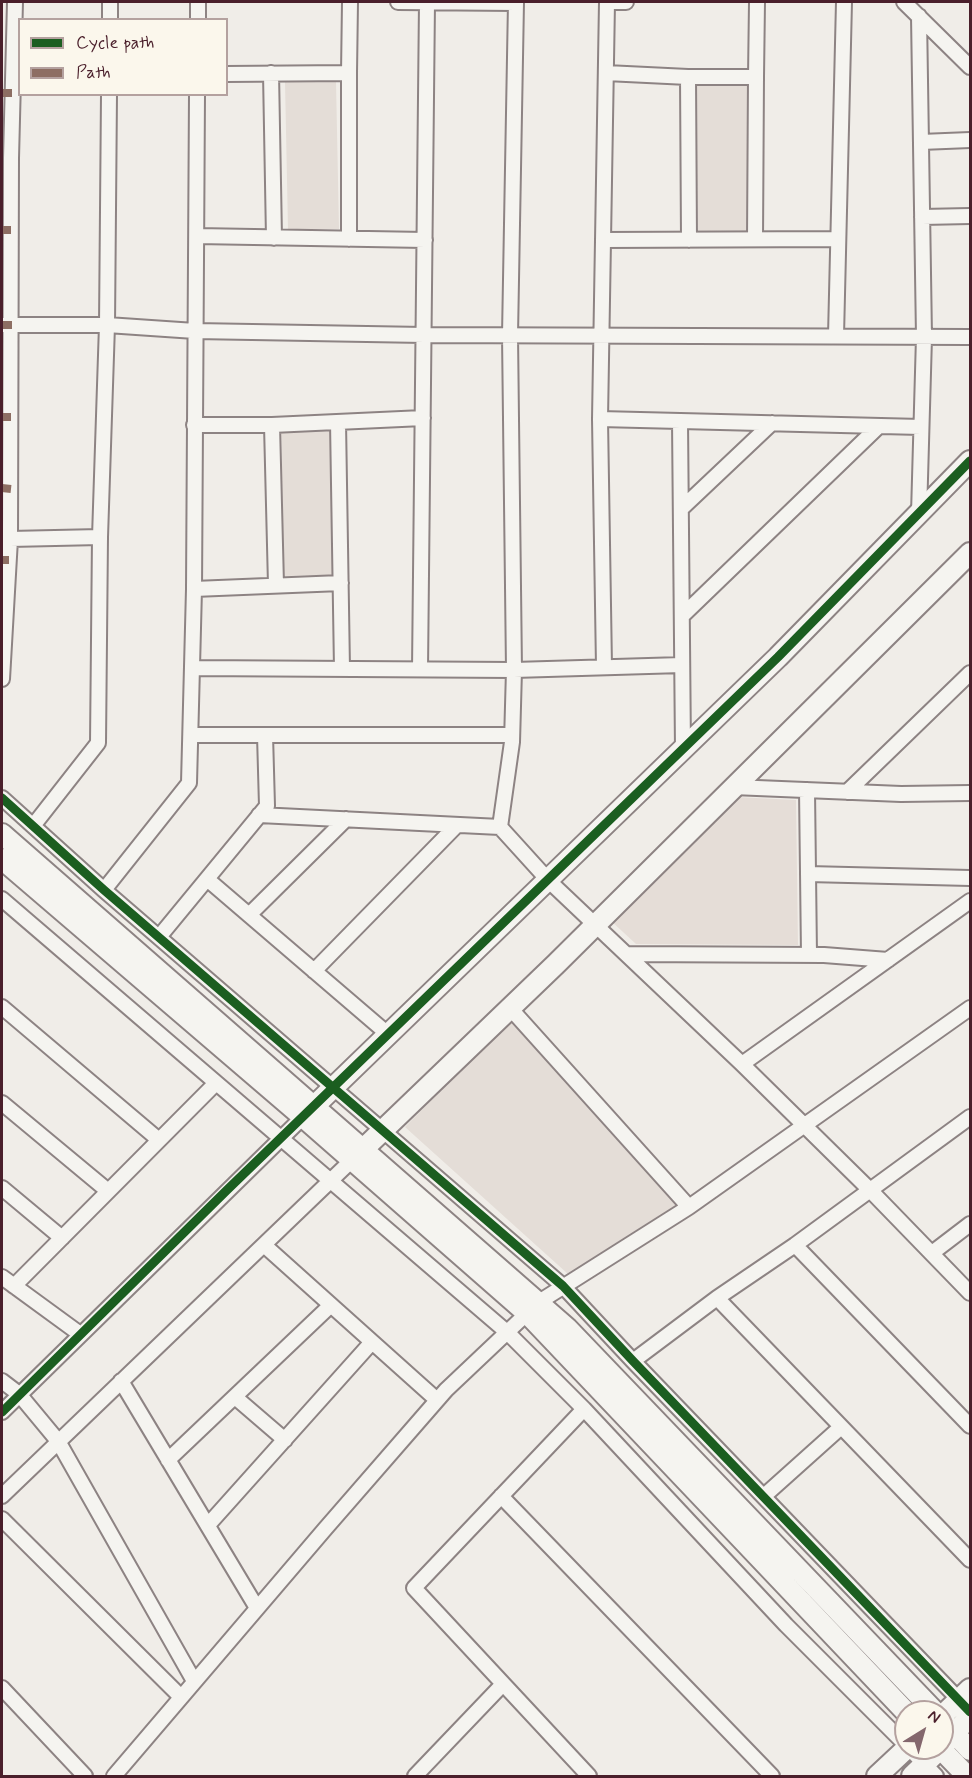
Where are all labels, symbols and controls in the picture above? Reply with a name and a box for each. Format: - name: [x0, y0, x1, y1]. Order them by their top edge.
- legend: [18, 18, 228, 96]
- text: Cycle path: [76, 31, 154, 55]
- text: Path: [76, 61, 111, 85]
- north arrow: [894, 1700, 954, 1760]
- text: N: [923, 1705, 945, 1728]

